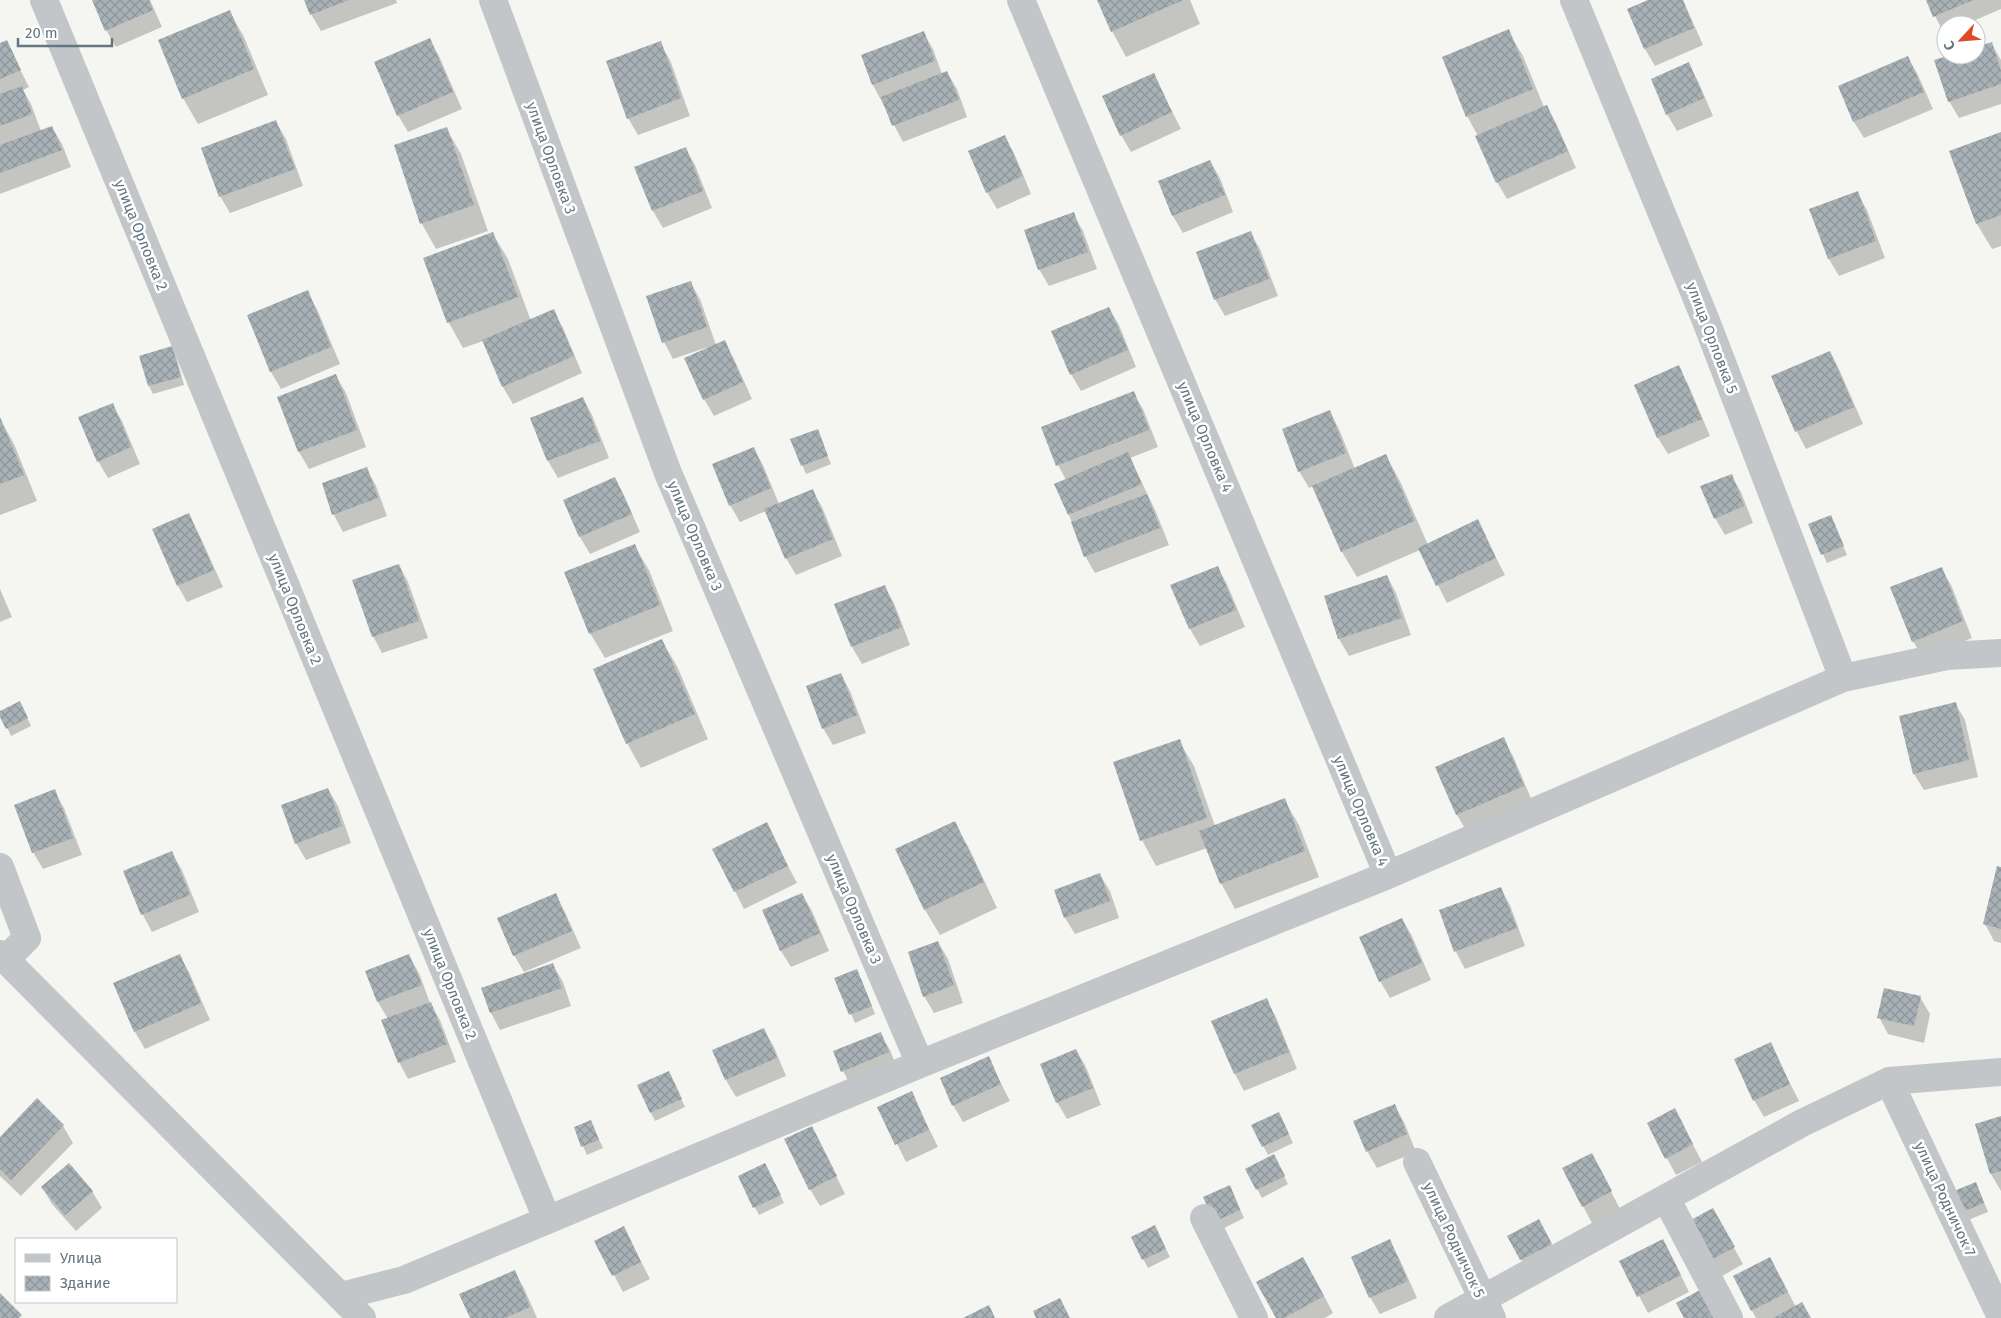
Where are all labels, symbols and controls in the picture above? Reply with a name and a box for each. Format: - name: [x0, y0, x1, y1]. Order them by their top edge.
- scale bar: [18, 15, 111, 47]
- north arrow: [1936, 15, 1986, 65]
- text: 20 m: [25, 24, 58, 42]
- text: С: [1940, 38, 1959, 53]
- street label: улица Орловка 3: [522, 100, 580, 216]
- street label: улица Орловка 2: [111, 177, 171, 293]
- street label: улица Орловка 5: [1682, 280, 1742, 396]
- street label: улица Орловка 4: [1174, 379, 1236, 495]
- street label: улица Орловка 3: [664, 478, 726, 594]
- street label: улица Орловка 2: [265, 551, 325, 667]
- street label: улица Орловка 4: [1330, 753, 1392, 869]
- street label: улица Орловка 3: [823, 851, 885, 967]
- street label: улица Орловка 2: [420, 926, 480, 1042]
- street label: улица Родничок 7: [1911, 1139, 1980, 1259]
- street label: улица Родничок 5: [1419, 1179, 1489, 1301]
- legend: [15, 1238, 178, 1303]
- text: Улица: [60, 1249, 102, 1267]
- text: Здание: [60, 1274, 110, 1292]

